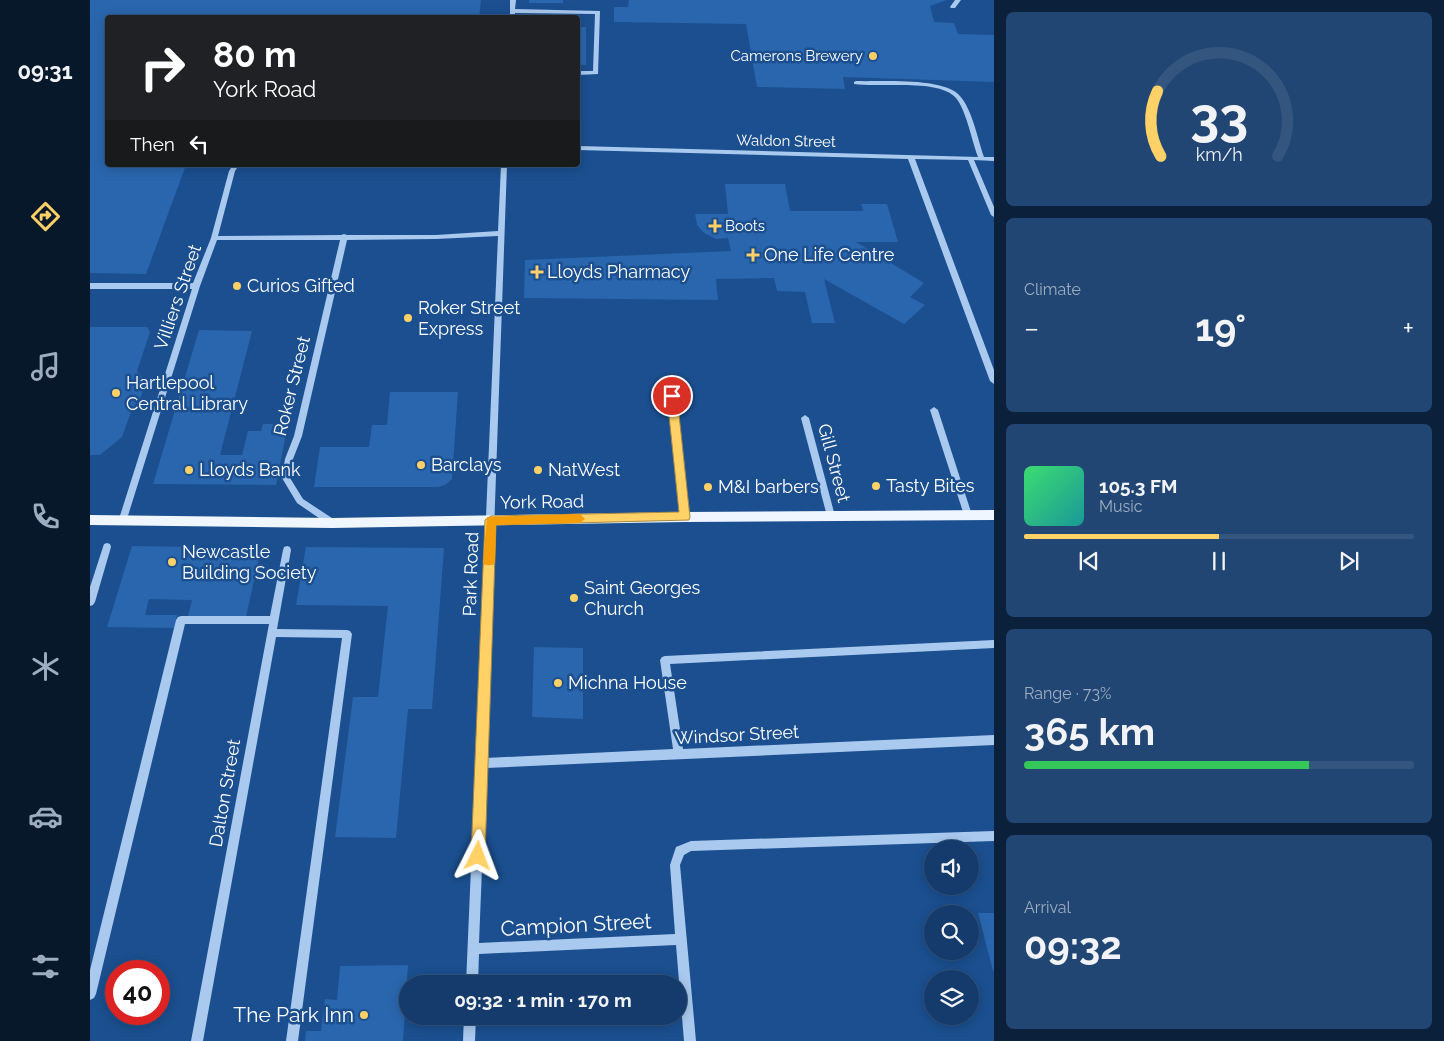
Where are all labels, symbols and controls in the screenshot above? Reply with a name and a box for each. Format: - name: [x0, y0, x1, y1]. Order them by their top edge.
- text: 80 m: [213, 34, 297, 75]
- icon: right: [130, 35, 195, 100]
- place label: Camerons Brewery: [730, 47, 863, 65]
- marker: Camerons Brewery: [867, 50, 879, 62]
- text: 09:31: [17, 58, 73, 84]
- text: York Road: [213, 76, 316, 102]
- text: 33: [1190, 86, 1248, 147]
- icon: left: [185, 130, 213, 158]
- street label: Waldon Street: [736, 131, 836, 151]
- text: Then: [130, 133, 175, 155]
- text: km/h: [1195, 144, 1243, 165]
- icon: directions: [28, 199, 63, 234]
- place label: Boots: [725, 217, 765, 235]
- marker: Boots: [709, 220, 721, 232]
- street label: Villiers Street: [150, 241, 205, 352]
- place label: One Life Centre: [764, 244, 895, 265]
- marker: One Life Centre: [746, 248, 760, 262]
- place label: Lloyds Pharmacy: [547, 261, 691, 282]
- marker: Lloyds Pharmacy: [531, 266, 543, 278]
- place label: Curios Gifted: [247, 275, 355, 296]
- marker: Curios Gifted: [231, 280, 243, 292]
- text: Climate: [1024, 280, 1081, 299]
- place label: Roker Street Express: [418, 297, 520, 339]
- text: 19°: [1195, 305, 1246, 350]
- marker: Roker Street Express: [402, 312, 414, 324]
- text: −: [1024, 312, 1039, 345]
- text: +: [1402, 312, 1414, 345]
- street label: Roker Street: [269, 334, 314, 438]
- icon: music: [28, 349, 63, 384]
- place label: Hartlepool Central Library: [126, 372, 248, 414]
- pin: [651, 375, 693, 417]
- icon: arrive: [658, 382, 686, 410]
- marker: Hartlepool Central Library: [110, 387, 122, 399]
- street label: Gill Street: [814, 421, 855, 504]
- place label: Barclays: [431, 454, 502, 475]
- place label: Lloyds Bank: [199, 459, 301, 480]
- marker: Barclays: [415, 459, 427, 471]
- place label: NatWest: [548, 459, 620, 480]
- marker: Lloyds Bank: [183, 464, 195, 476]
- marker: NatWest: [532, 464, 544, 476]
- place label: Tasty Bites: [886, 475, 975, 496]
- text: 105.3 FM: [1099, 475, 1177, 497]
- place label: M&I barbers: [718, 476, 819, 497]
- marker: Tasty Bites: [870, 480, 882, 492]
- marker: M&I barbers: [702, 481, 714, 493]
- street label: York Road: [500, 490, 584, 513]
- text: Music: [1099, 497, 1143, 516]
- icon: phone: [28, 499, 63, 534]
- street label: Park Road: [459, 531, 482, 617]
- place label: Newcastle Building Society: [182, 541, 317, 583]
- icon: previous: [1075, 547, 1103, 575]
- icon: pause: [1205, 547, 1233, 575]
- icon: next: [1335, 547, 1363, 575]
- marker: Newcastle Building Society: [166, 556, 178, 568]
- place label: Saint Georges Church: [584, 577, 701, 619]
- marker: Saint Georges Church: [568, 592, 580, 604]
- icon: climate: [28, 649, 63, 684]
- place label: Michna House: [568, 672, 687, 693]
- marker: Michna House: [552, 677, 564, 689]
- text: Range · 73%: [1024, 684, 1111, 703]
- text: 365 km: [1024, 709, 1155, 754]
- street label: Windsor Street: [674, 721, 800, 748]
- street label: Dalton Street: [205, 737, 244, 848]
- icon: car: [28, 799, 63, 834]
- position arrow: [451, 829, 503, 881]
- map controls: [924, 840, 979, 1025]
- button: sound: [924, 840, 979, 895]
- text: Arrival: [1024, 898, 1071, 917]
- button: search: [924, 905, 979, 960]
- street label: Campion Street: [500, 908, 652, 941]
- text: 09:32: [1024, 923, 1122, 968]
- icon: filters: [28, 949, 63, 984]
- speed limit sign: 40: [105, 960, 170, 1025]
- button: layers: [924, 970, 979, 1025]
- text: 09:32 · 1 min · 170 m: [454, 989, 632, 1011]
- place label: The Park Inn: [233, 1002, 354, 1027]
- marker: The Park Inn: [358, 1009, 370, 1021]

